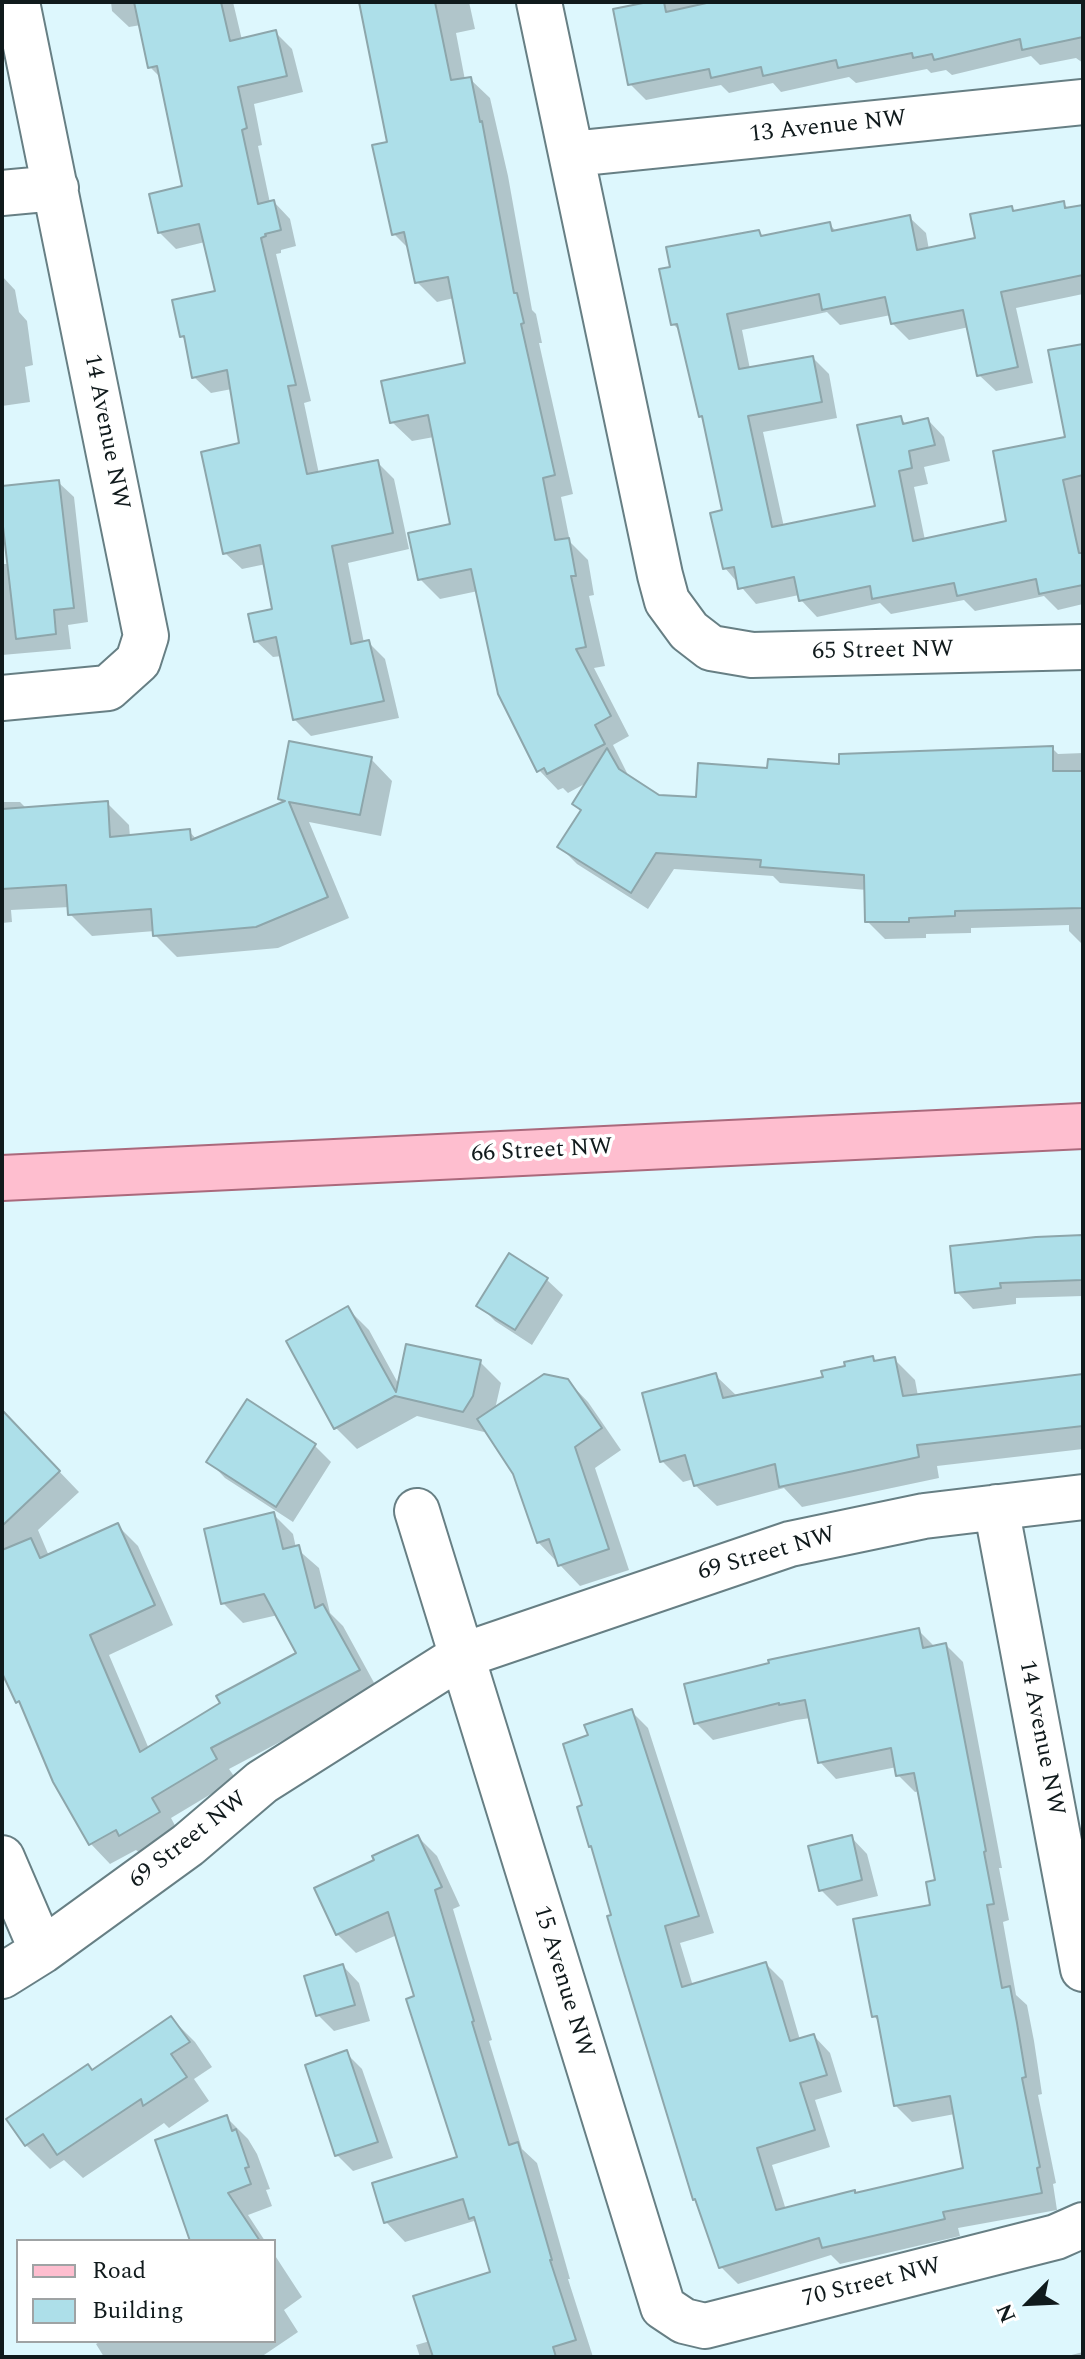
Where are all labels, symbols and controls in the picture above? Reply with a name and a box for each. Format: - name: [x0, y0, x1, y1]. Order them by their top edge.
- street label: 13 Avenue NW: [748, 105, 908, 151]
- street label: 14 Avenue NW: [76, 352, 134, 512]
- street label: 65 Street NW: [812, 636, 954, 668]
- street label: 66 Street NW: [471, 1134, 613, 1170]
- street label: 69 Street NW: [695, 1522, 839, 1588]
- street label: 14 Avenue NW: [1011, 1658, 1069, 1818]
- street label: 69 Street NW: [124, 1786, 254, 1896]
- street label: 15 Avenue NW: [525, 1902, 599, 2062]
- legend: [16, 2239, 276, 2343]
- text: Road: [92, 2253, 146, 2289]
- street label: 70 Street NW: [800, 2253, 944, 2315]
- north arrow: [989, 2263, 1069, 2343]
- text: Building: [92, 2293, 184, 2329]
- text: N: [988, 2298, 1025, 2328]

